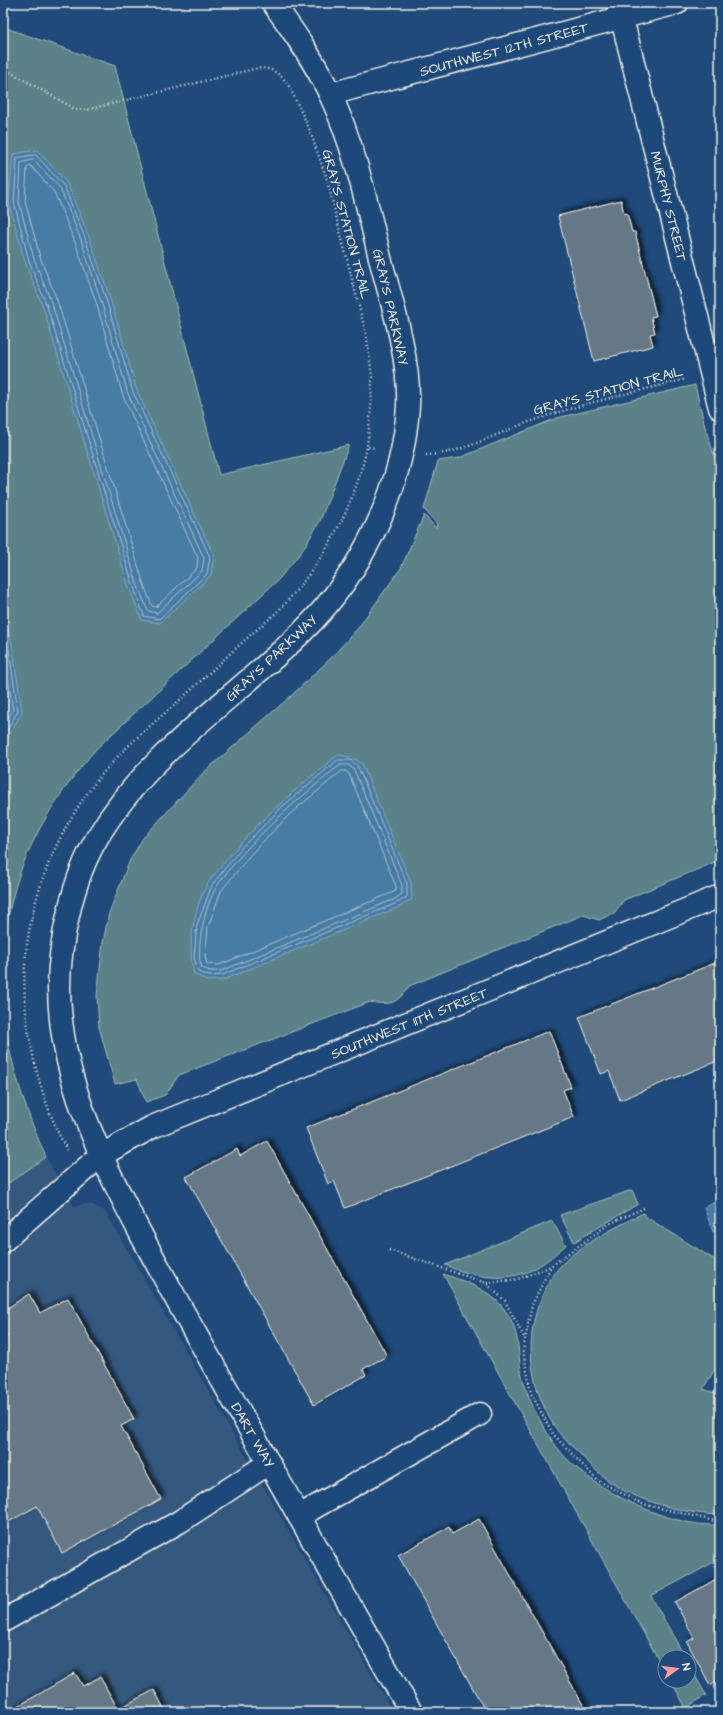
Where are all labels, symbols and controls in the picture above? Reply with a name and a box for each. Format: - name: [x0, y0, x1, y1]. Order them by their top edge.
- street label: SOUTHWEST 12TH STREET: [418, 18, 591, 82]
- street label: GRAY'S STATION TRAIL: [316, 147, 376, 301]
- street label: MURPHY STREET: [645, 149, 691, 264]
- street label: GRAY'S PARKWAY: [367, 247, 413, 368]
- street label: GRAY'S STATION TRAIL: [531, 361, 685, 421]
- street label: GRAY'S PARKWAY: [221, 611, 322, 707]
- street label: SOUTHWEST 11TH STREET: [328, 983, 491, 1065]
- street label: DART WAY: [225, 1399, 279, 1472]
- north arrow: [657, 1649, 697, 1689]
- text: N: [678, 1662, 694, 1672]

